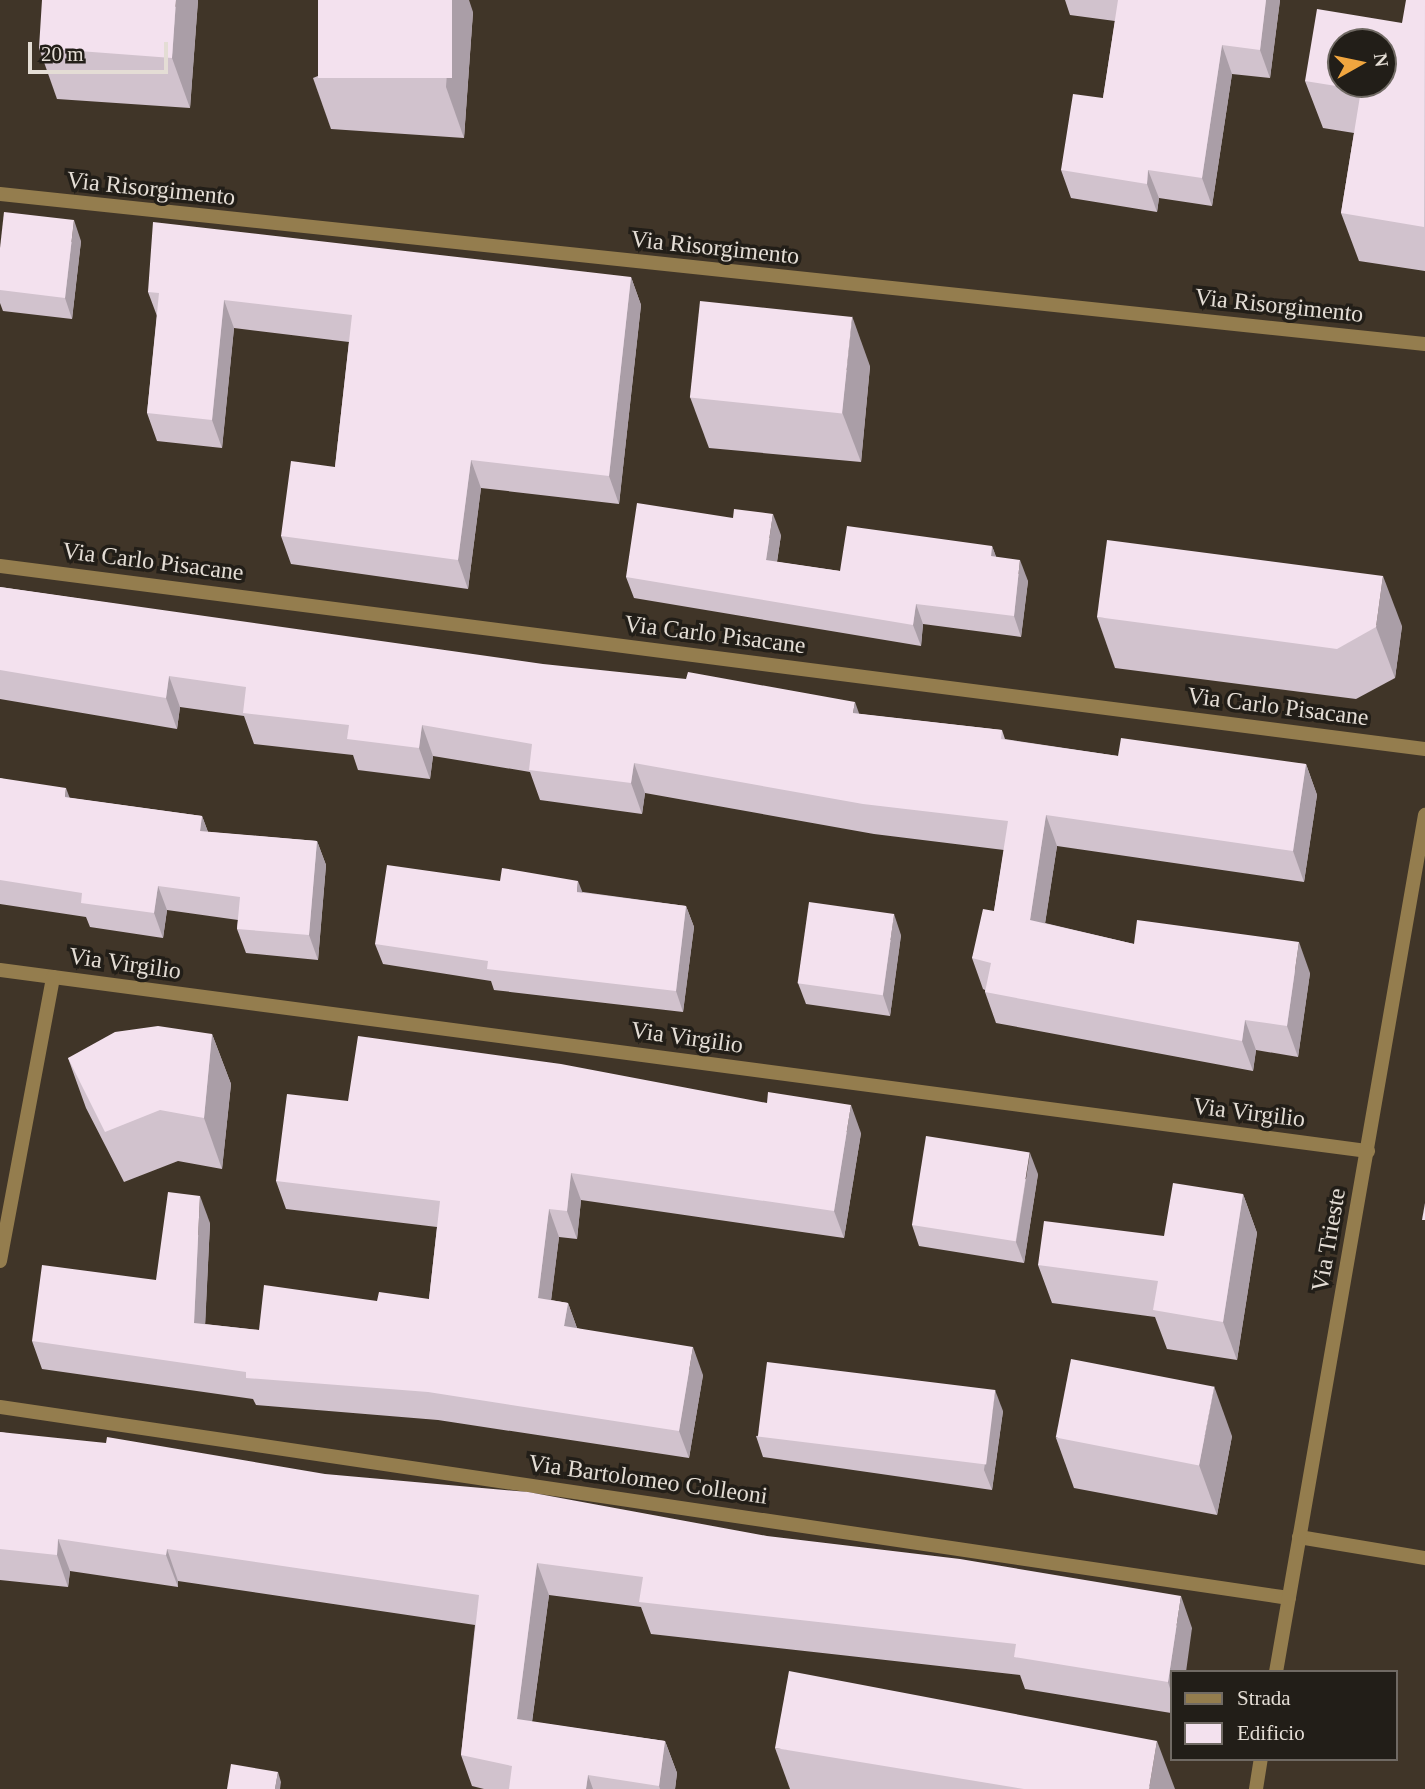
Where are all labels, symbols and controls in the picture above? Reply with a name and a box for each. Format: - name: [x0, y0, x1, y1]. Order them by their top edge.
- scale bar: [32, 28, 172, 72]
- north arrow: [1327, 28, 1397, 98]
- text: 20 m: [41, 42, 84, 66]
- text: N: [1370, 52, 1393, 68]
- street label: Via Risorgimento: [65, 166, 237, 212]
- street label: Via Risorgimento: [629, 225, 801, 271]
- street label: Via Risorgimento: [1193, 283, 1365, 329]
- street label: Via Carlo Pisacane: [61, 537, 245, 587]
- street label: Via Carlo Pisacane: [623, 610, 807, 660]
- street label: Via Carlo Pisacane: [1186, 682, 1370, 732]
- street label: Via Virgilio: [67, 942, 183, 986]
- street label: Via Virgilio: [629, 1016, 745, 1060]
- street label: Via Virgilio: [1191, 1092, 1307, 1134]
- street label: Via Trieste: [1306, 1186, 1352, 1294]
- street label: Via Bartolomeo Colleoni: [527, 1449, 769, 1511]
- legend: [1170, 1670, 1397, 1761]
- text: Strada: [1237, 1686, 1291, 1710]
- text: Edificio: [1237, 1721, 1305, 1745]

